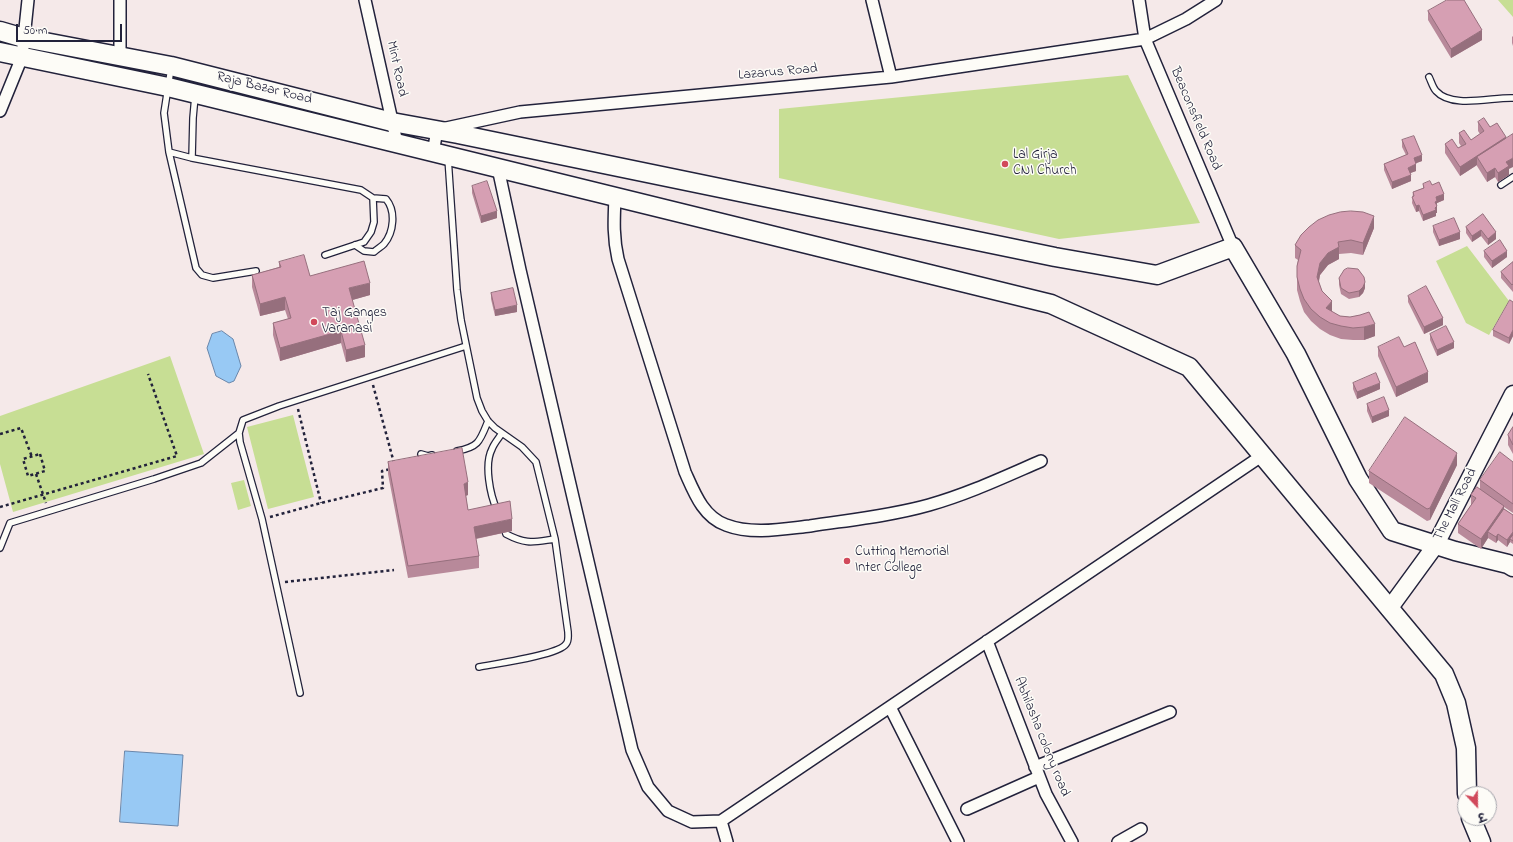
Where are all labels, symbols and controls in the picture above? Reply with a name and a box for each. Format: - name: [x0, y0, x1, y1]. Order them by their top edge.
- scale bar: [18, 16, 124, 42]
- text: 50 m: [23, 22, 47, 40]
- street label: Mint Road: [382, 40, 410, 98]
- street label: Lazarus Road: [738, 61, 818, 85]
- street label: Beaconsfield Road: [1166, 65, 1224, 173]
- street label: Raja Bazar Road: [214, 69, 314, 109]
- place label: Lal Girja CNI Church: [1013, 148, 1076, 180]
- marker: Lal Girja CNI Church: [1000, 159, 1010, 169]
- place label: Taj Ganges Varanasi: [322, 306, 387, 338]
- marker: Taj Ganges Varanasi: [309, 317, 319, 327]
- street label: The Mall Road: [1431, 466, 1481, 544]
- place label: Cutting Memorial Inter College: [855, 545, 949, 578]
- marker: Cutting Memorial Inter College: [842, 556, 852, 566]
- street label: Abhilasha colony road: [1009, 675, 1073, 799]
- north arrow: [1457, 786, 1497, 826]
- text: उ: [1475, 807, 1488, 825]

